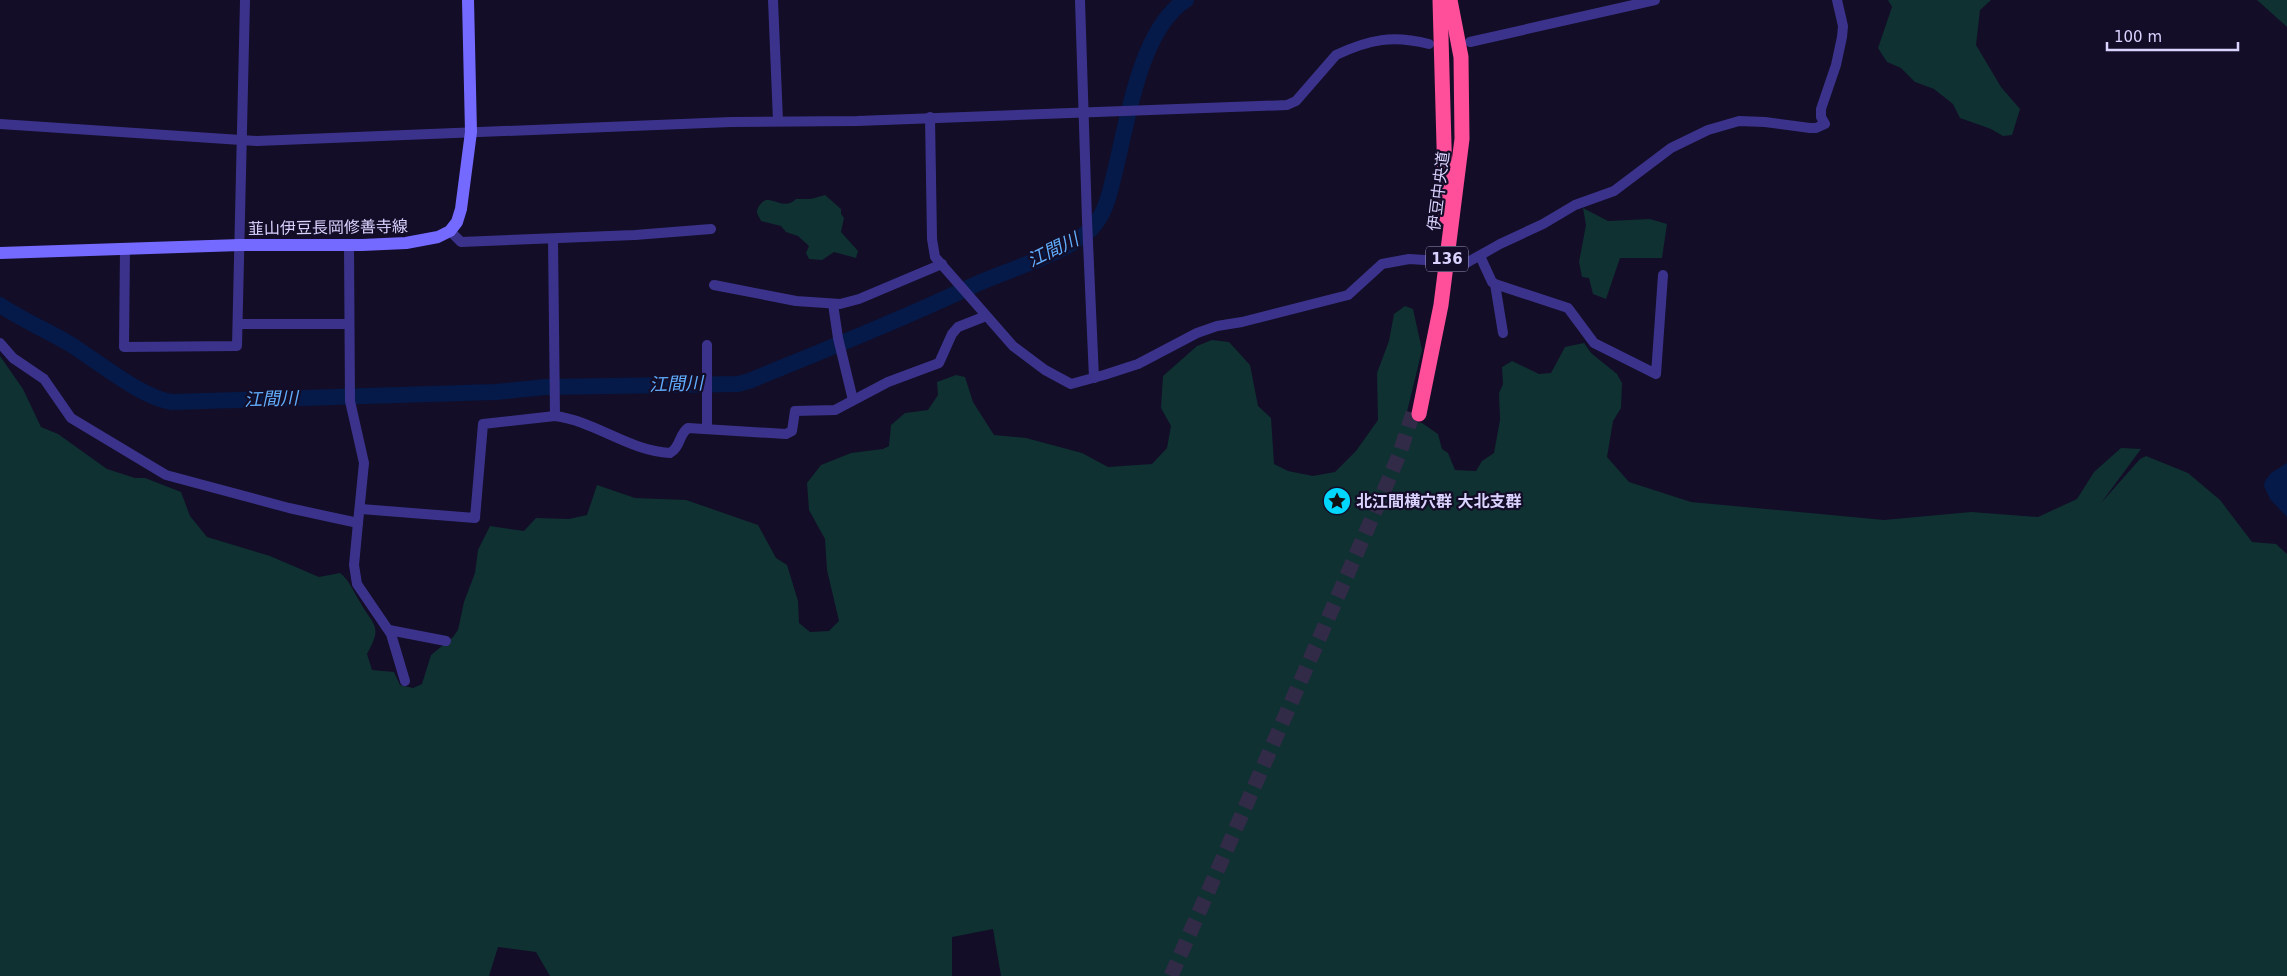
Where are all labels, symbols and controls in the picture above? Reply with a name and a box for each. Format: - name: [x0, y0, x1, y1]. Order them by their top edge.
- scale bar: [2107, 20, 2238, 52]
- text: 100 m: [2114, 28, 2162, 46]
- street label: 伊豆中央道: [1424, 150, 1453, 232]
- street label: 韮山伊豆長岡修善寺線: [248, 217, 408, 238]
- water label: 江間川: [1024, 227, 1083, 271]
- road number: 136: [1426, 246, 1468, 272]
- water label: 江間川: [649, 372, 705, 395]
- water label: 江間川: [244, 387, 300, 410]
- place icon: 北江間横穴群 大北支群: [1322, 486, 1352, 516]
- place label: 北江間横穴群 大北支群: [1356, 492, 1522, 511]

